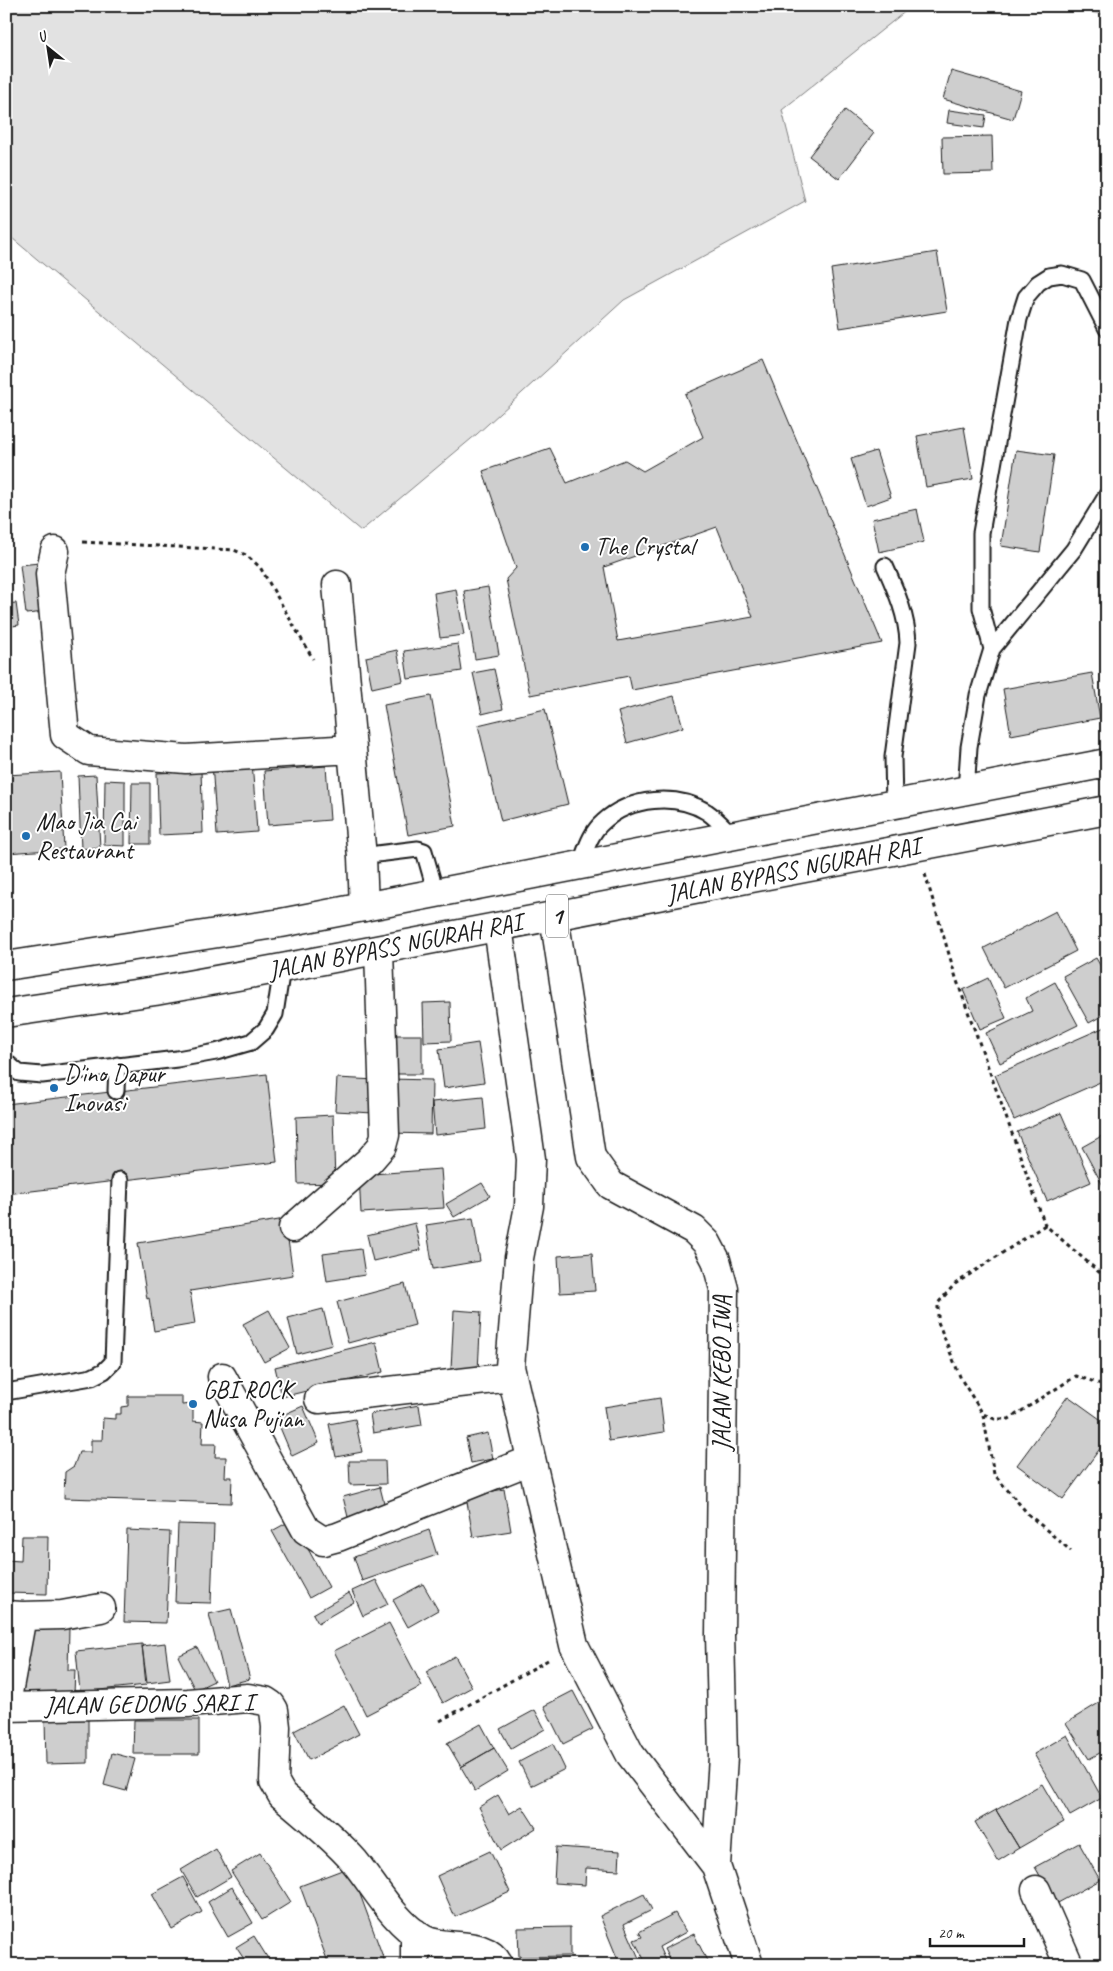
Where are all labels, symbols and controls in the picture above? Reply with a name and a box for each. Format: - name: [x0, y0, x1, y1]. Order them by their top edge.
- north arrow: [22, 22, 72, 72]
- text: U: [35, 27, 52, 46]
- place label: The Crystal: [595, 531, 699, 563]
- marker: The Crystal: [579, 541, 591, 553]
- place label: Mao Jia Cai Restaurant: [36, 806, 139, 867]
- street label: JALAN BYPASS NGURAH RAI: [663, 829, 928, 910]
- marker: Mao Jia Cai Restaurant: [20, 830, 32, 842]
- road number: 1: [546, 894, 568, 938]
- street label: JALAN BYPASS NGURAH RAI: [265, 905, 530, 986]
- place label: D'ino Dapur Inovasi: [64, 1058, 167, 1119]
- marker: D'ino Dapur Inovasi: [48, 1082, 60, 1094]
- street label: JALAN KEBO IWA: [706, 1295, 738, 1452]
- place label: GBI ROCK Nusa Pujian: [203, 1374, 305, 1435]
- marker: GBI ROCK Nusa Pujian: [187, 1398, 199, 1410]
- street label: JALAN GEDONG SARI I: [43, 1686, 260, 1722]
- scale bar: [930, 1916, 1024, 1948]
- text: 20 m: [938, 1924, 965, 1943]

